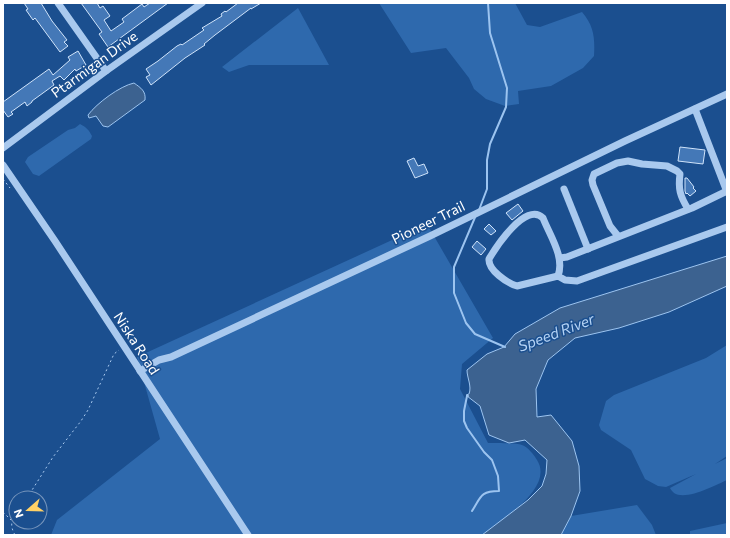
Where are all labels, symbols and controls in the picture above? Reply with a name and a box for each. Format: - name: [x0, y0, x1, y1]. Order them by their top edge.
- street label: Ptarmigan Drive: [48, 27, 140, 101]
- street label: Pioneer Trail: [389, 197, 467, 247]
- street label: Niska Road: [111, 309, 163, 377]
- water label: Speed River: [515, 309, 598, 355]
- north arrow: [8, 490, 48, 530]
- text: N: [11, 507, 26, 520]

